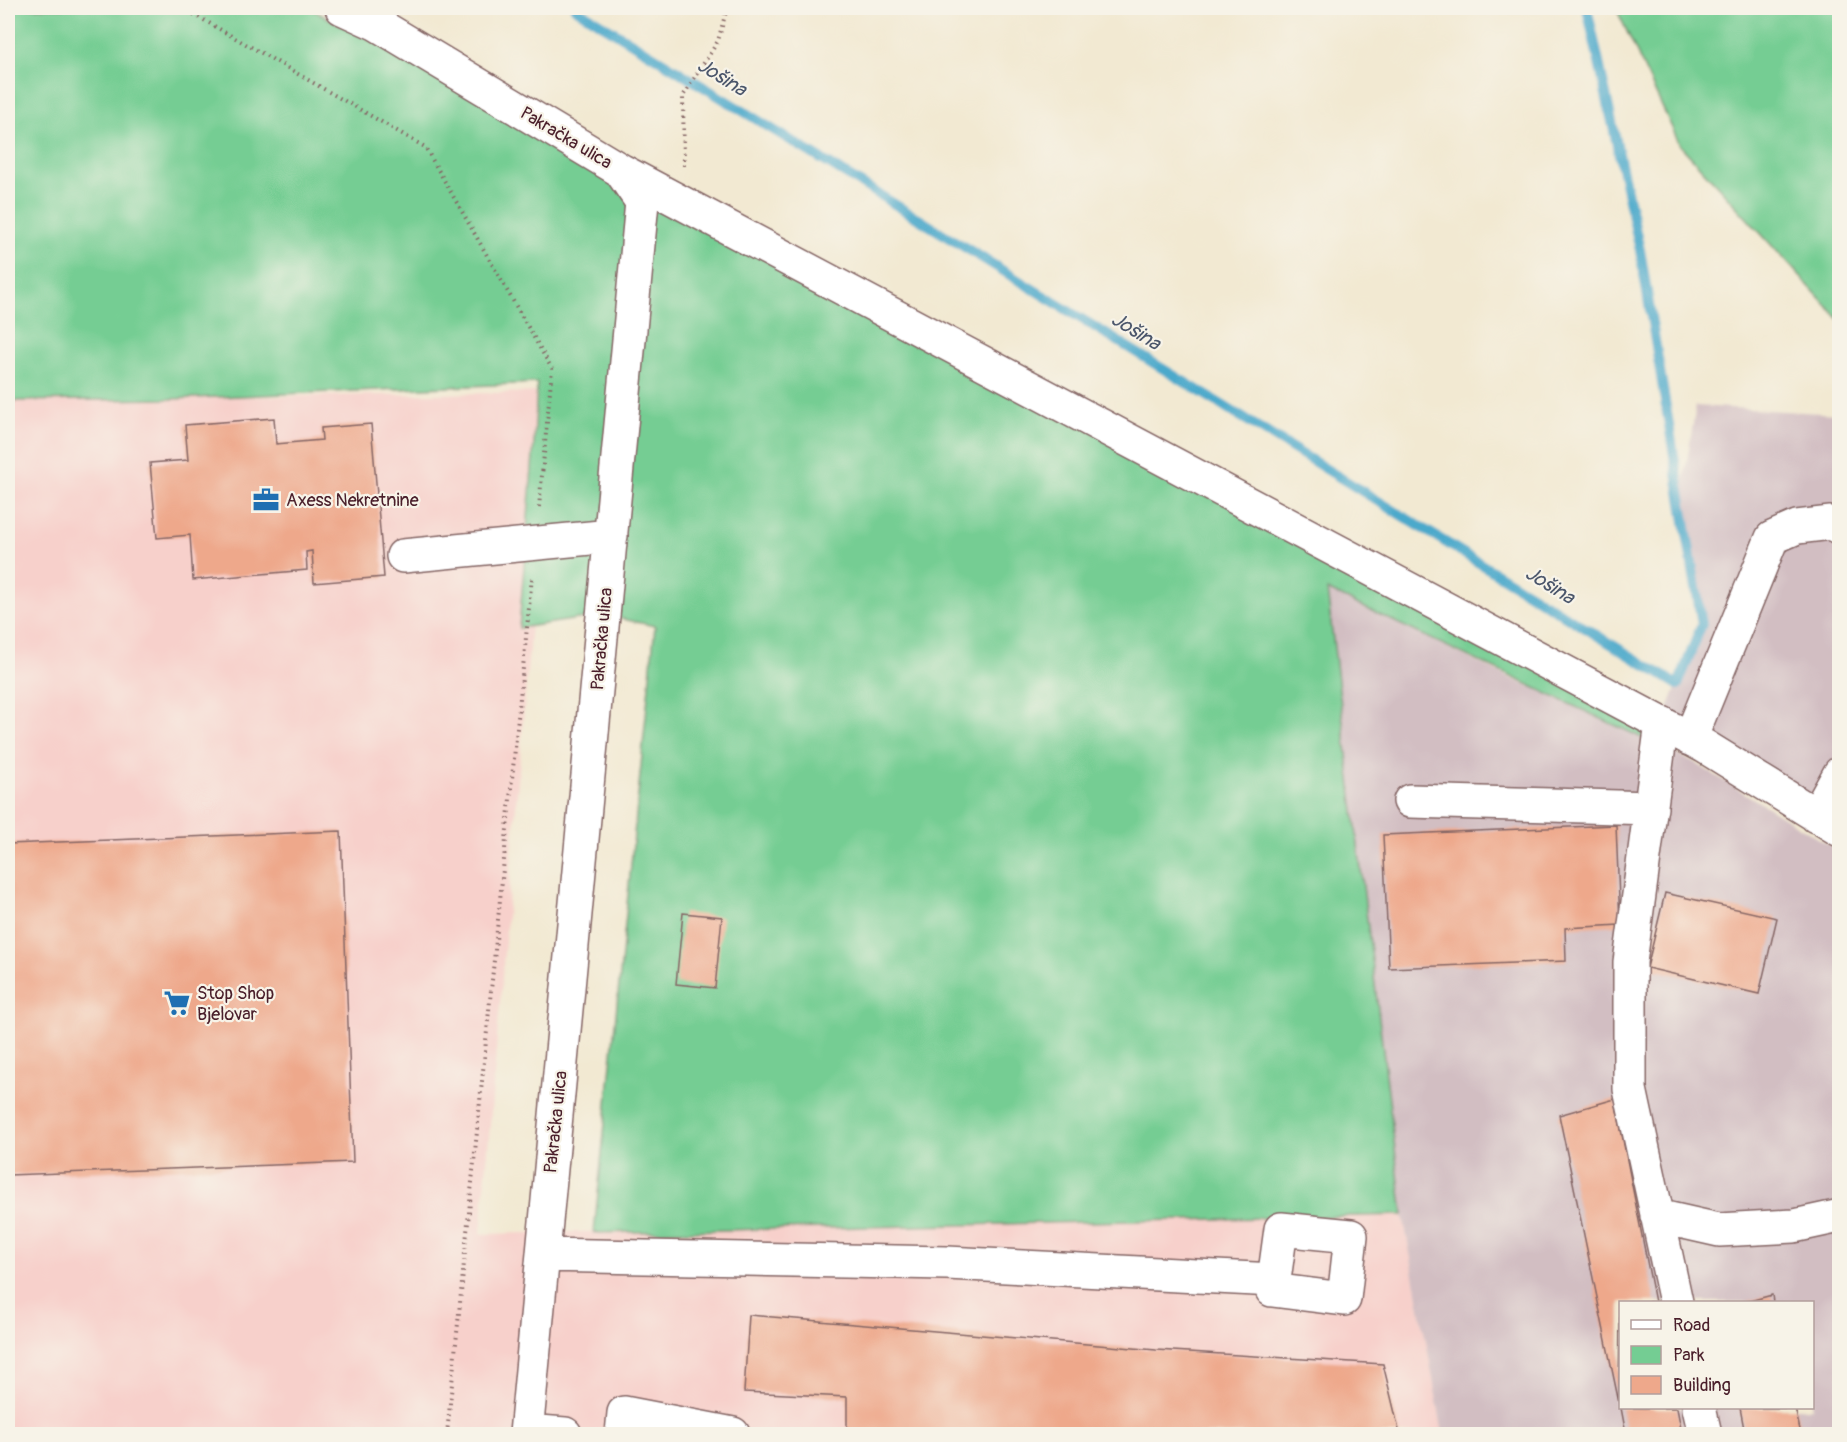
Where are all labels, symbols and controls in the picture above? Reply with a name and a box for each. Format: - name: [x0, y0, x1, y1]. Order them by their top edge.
- water label: Jošina: [693, 52, 753, 103]
- street label: Pakračka ulica: [516, 102, 616, 174]
- water label: Jošina: [1107, 306, 1167, 357]
- office icon: Axess Nekretnine: [251, 485, 281, 515]
- place label: Axess Nekretnine: [286, 489, 419, 512]
- water label: Jošina: [1521, 560, 1581, 611]
- street label: Pakračka ulica: [586, 587, 618, 691]
- place label: Stop Shop Bjelovar: [197, 982, 274, 1026]
- supermarket icon: Stop Shop Bjelovar: [162, 988, 192, 1018]
- street label: Pakračka ulica: [539, 1070, 573, 1174]
- legend: [1619, 1301, 1814, 1409]
- text: Road: [1673, 1314, 1710, 1337]
- text: Park: [1673, 1344, 1705, 1367]
- text: Building: [1673, 1374, 1731, 1397]

